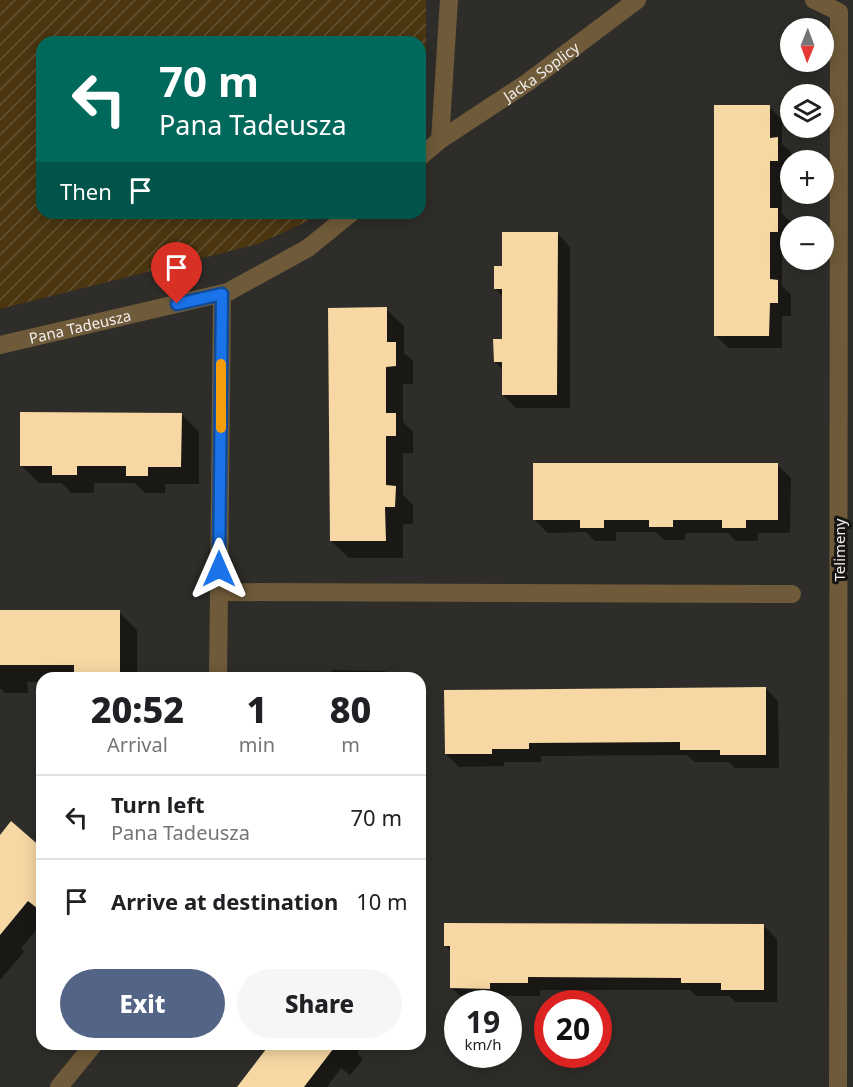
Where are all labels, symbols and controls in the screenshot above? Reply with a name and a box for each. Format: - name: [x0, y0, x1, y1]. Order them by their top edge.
- north arrow: [780, 18, 834, 72]
- map controls: [780, 18, 834, 270]
- street label: Jacka Soplicy: [497, 37, 583, 107]
- text: 70 m: [159, 52, 259, 109]
- icon: left: [60, 60, 138, 138]
- button: layers: [780, 84, 834, 138]
- text: Pana Tadeusza: [159, 106, 347, 143]
- button: +: [780, 150, 834, 204]
- icon: arrive: [124, 174, 157, 207]
- text: Then: [60, 176, 112, 206]
- button: −: [780, 216, 834, 270]
- pin: [151, 242, 202, 304]
- icon: arrive: [160, 251, 193, 284]
- street label: Pana Tadeusza: [27, 305, 133, 348]
- street label: Telimeny: [829, 518, 849, 581]
- position arrow: [187, 537, 251, 601]
- text: 20:52: [91, 685, 184, 734]
- text: 1: [247, 685, 267, 734]
- text: 80: [330, 685, 371, 734]
- text: Arrival: [107, 731, 168, 758]
- text: min: [239, 731, 275, 758]
- text: m: [341, 731, 360, 758]
- text: Turn left: [111, 789, 205, 819]
- icon: left: [60, 801, 93, 834]
- text: 70 m: [351, 802, 402, 832]
- text: Pana Tadeusza: [111, 819, 250, 846]
- icon: arrive: [60, 885, 93, 918]
- text: Arrive at destination: [111, 886, 338, 916]
- text: 10 m: [356, 886, 408, 916]
- button: Exit: [60, 969, 225, 1038]
- button: Share: [237, 969, 402, 1038]
- speed limit sign: 20: [534, 990, 612, 1068]
- text: 19: [466, 1001, 500, 1042]
- text: km/h: [465, 1034, 501, 1054]

